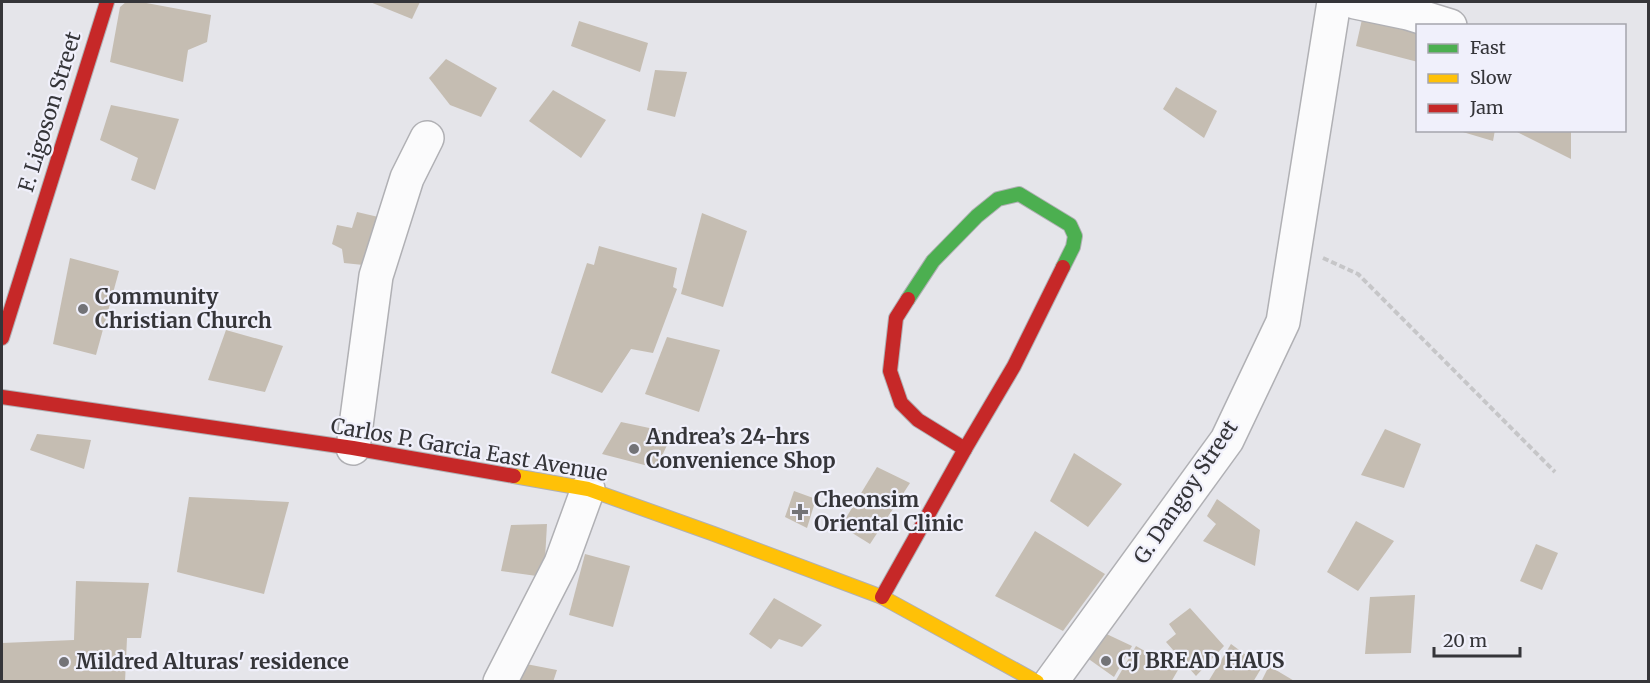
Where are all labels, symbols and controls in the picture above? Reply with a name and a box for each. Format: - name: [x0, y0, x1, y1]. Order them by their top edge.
- legend: [1416, 24, 1626, 132]
- street label: F. Ligoson Street: [12, 28, 87, 195]
- text: Fast: [1470, 36, 1506, 59]
- text: Slow: [1470, 66, 1513, 89]
- text: Jam: [1469, 96, 1504, 119]
- place label: Community Christian Church: [95, 283, 272, 334]
- marker: Community Christian Church: [76, 302, 90, 316]
- street label: Carlos P. Garcia East Avenue: [329, 412, 610, 487]
- street label: G. Dangoy Street: [1128, 415, 1244, 569]
- place label: Andrea’s 24-hrs Convenience Shop: [645, 423, 836, 474]
- marker: Andrea’s 24-hrs Convenience Shop: [627, 442, 641, 456]
- place label: Cheonsim Oriental Clinic: [814, 486, 964, 537]
- marker: Cheonsim Oriental Clinic: [791, 503, 809, 521]
- scale bar: [1434, 620, 1520, 658]
- text: 20 m: [1443, 629, 1487, 652]
- place label: CJ BREAD HAUS: [1118, 647, 1285, 674]
- place label: Mildred Alturas' residence: [76, 648, 349, 675]
- marker: CJ BREAD HAUS: [1099, 654, 1113, 668]
- marker: Mildred Alturas' residence: [57, 655, 71, 669]

